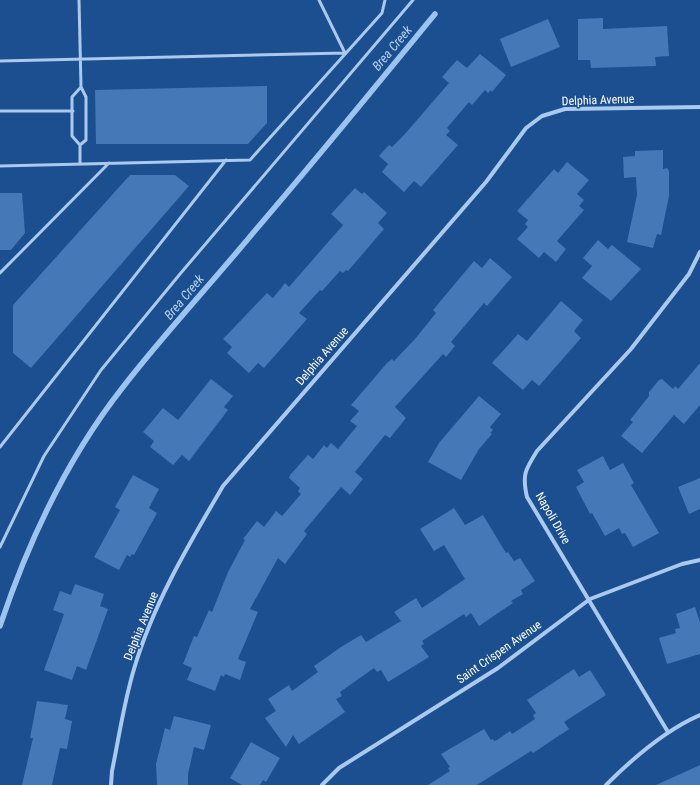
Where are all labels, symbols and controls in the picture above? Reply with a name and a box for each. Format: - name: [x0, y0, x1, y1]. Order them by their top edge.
- water label: Brea Creek: [369, 22, 415, 73]
- street label: Delphia Avenue: [561, 92, 635, 108]
- water label: Brea Creek: [161, 271, 207, 322]
- street label: Delphia Avenue: [293, 324, 351, 388]
- street label: Napoli Drive: [533, 490, 574, 547]
- street label: Delphia Avenue: [121, 589, 161, 662]
- street label: Saint Crispen Avenue: [454, 617, 544, 686]

